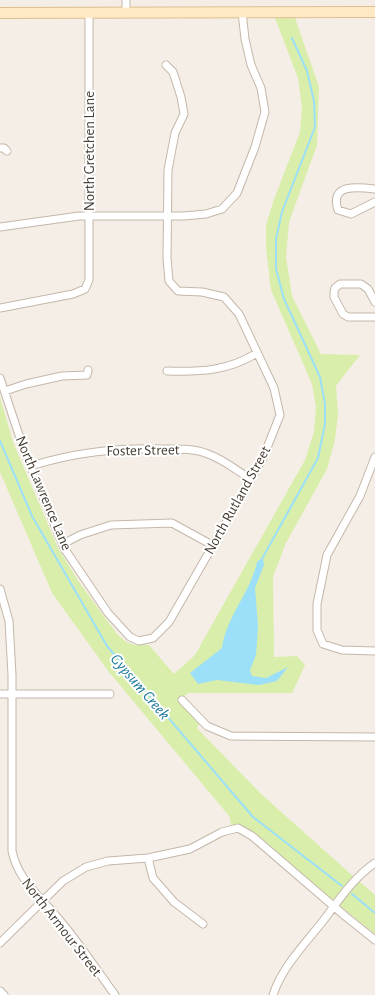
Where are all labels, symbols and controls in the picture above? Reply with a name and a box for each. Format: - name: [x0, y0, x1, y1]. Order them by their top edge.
- street label: North Gretchen Lane: [82, 91, 97, 211]
- street label: North Lawrence Lane: [13, 434, 74, 553]
- street label: Foster Street: [106, 442, 180, 459]
- street label: North Rutland Street: [201, 443, 274, 557]
- water label: Gypsum Creek: [107, 651, 173, 723]
- street label: North Armour Street: [19, 875, 105, 979]

